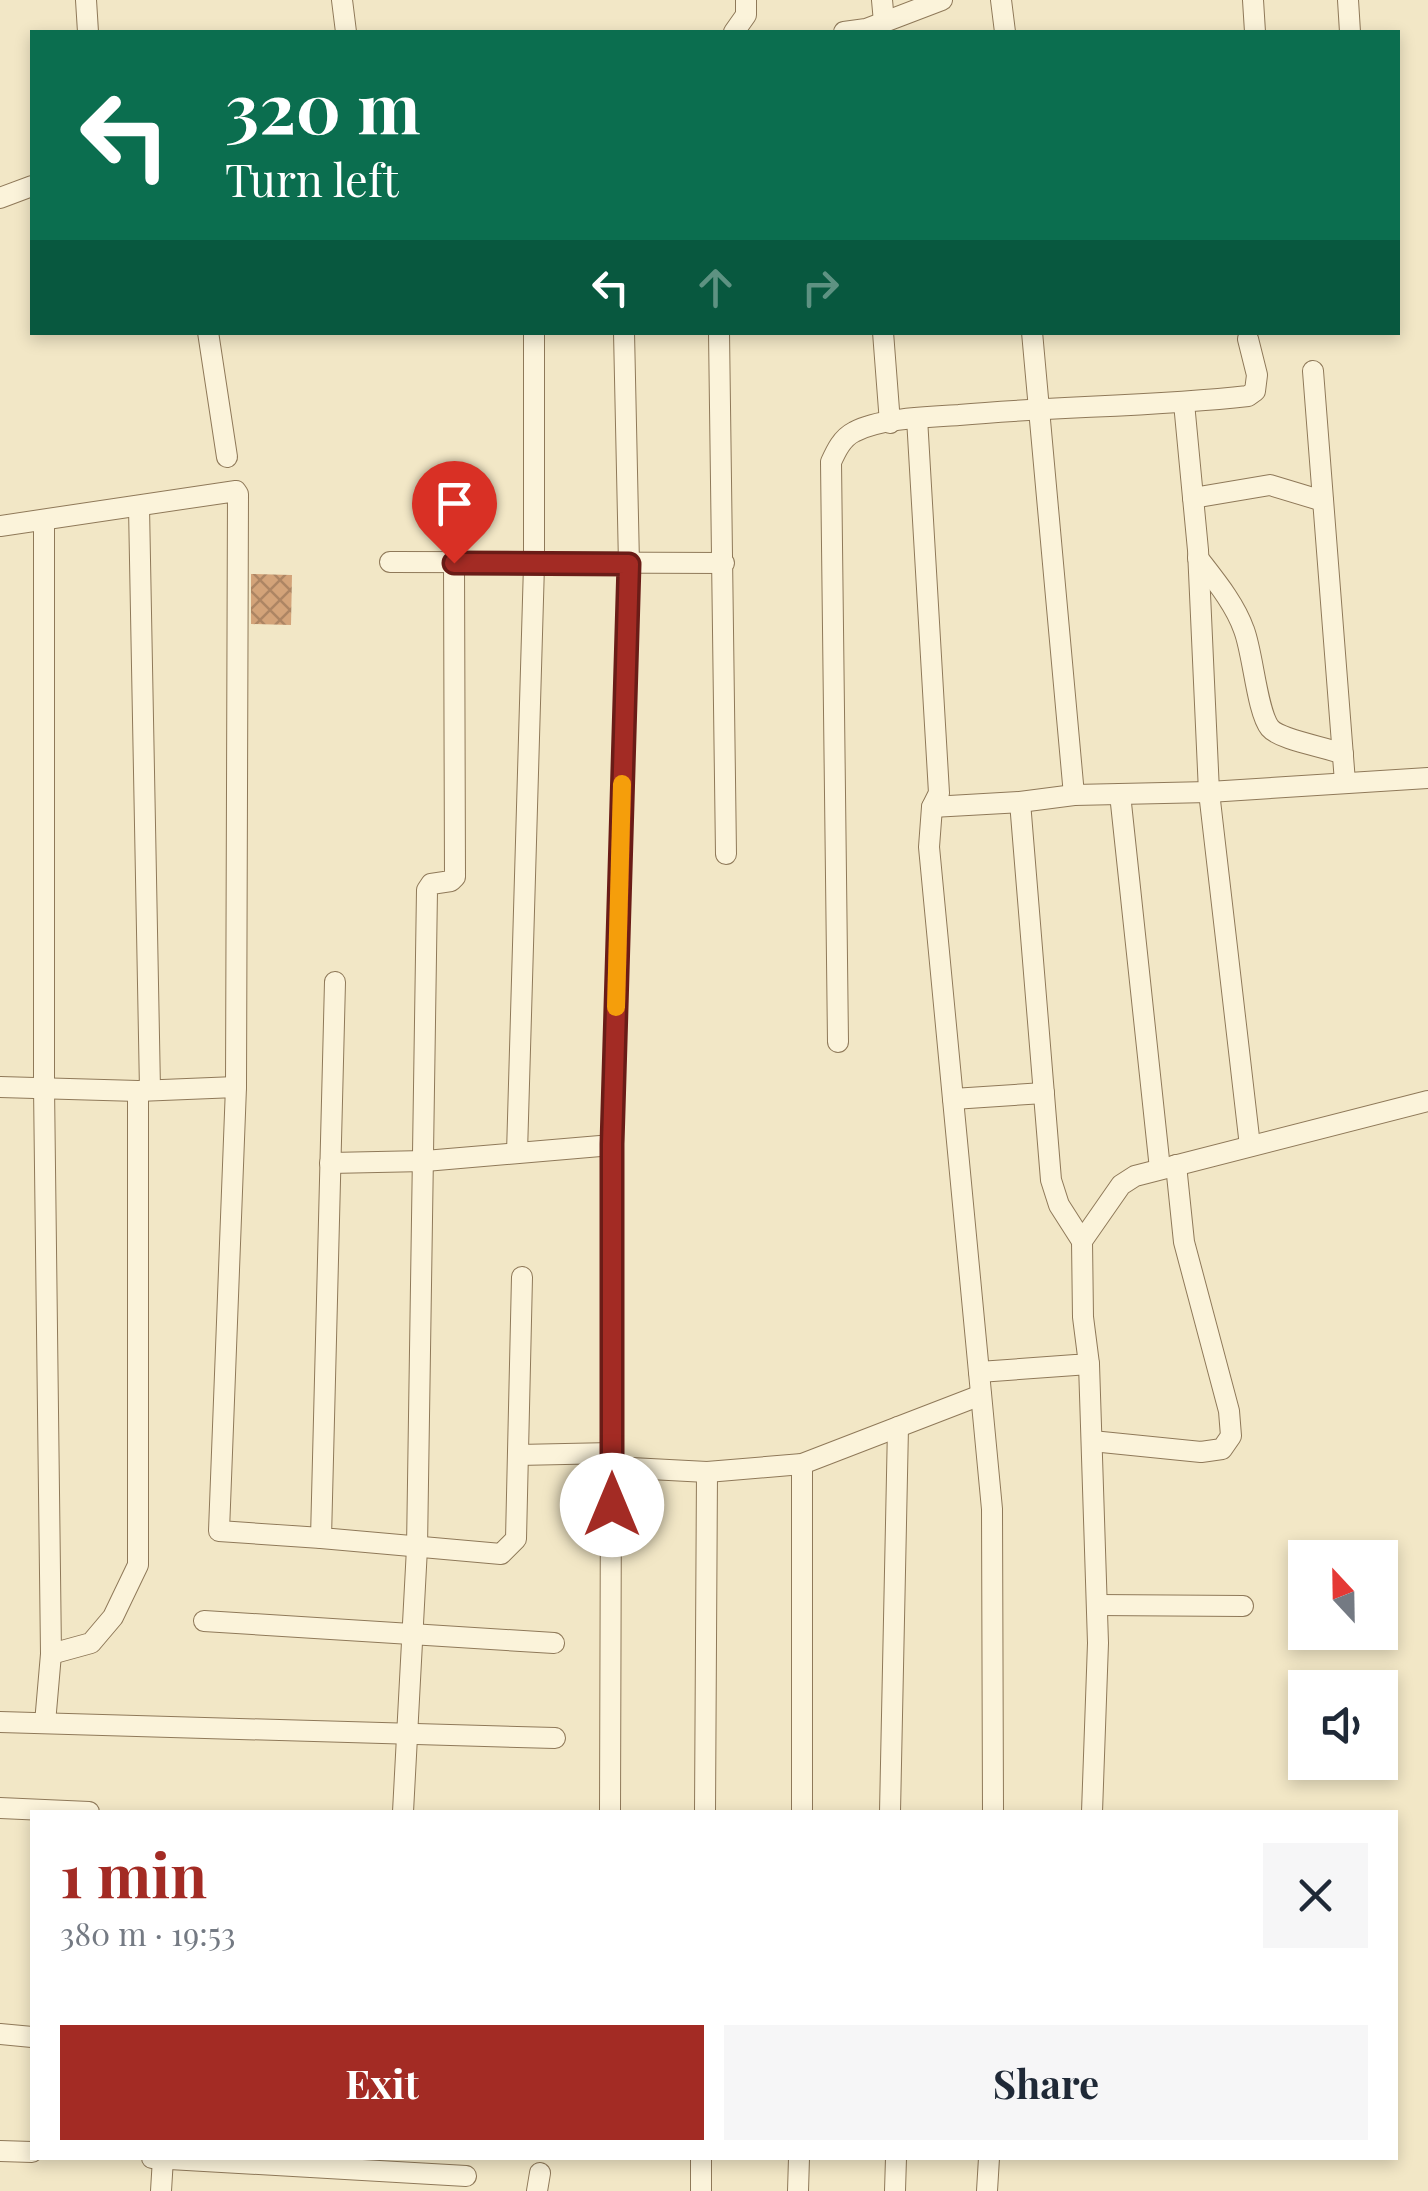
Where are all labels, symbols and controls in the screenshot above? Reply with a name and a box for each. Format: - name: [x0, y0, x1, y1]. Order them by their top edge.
- text: 320 m: [225, 58, 421, 152]
- icon: left: [60, 70, 190, 200]
- text: Turn left: [225, 148, 399, 208]
- icon: left: [583, 260, 638, 315]
- icon: ahead: [688, 260, 743, 315]
- icon: right: [793, 260, 848, 315]
- pin: [412, 461, 497, 564]
- icon: arrive: [427, 476, 482, 531]
- position arrow: [560, 1453, 664, 1557]
- north arrow: [1288, 1540, 1398, 1650]
- map controls: [1288, 1540, 1398, 1780]
- button: sound: [1288, 1670, 1398, 1780]
- text: 1 min: [60, 1833, 207, 1913]
- button: close: [1263, 1843, 1368, 1948]
- text: 380 m · 19:53: [60, 1911, 235, 1954]
- button: Exit: [60, 2025, 704, 2140]
- button: Share: [724, 2025, 1368, 2140]

